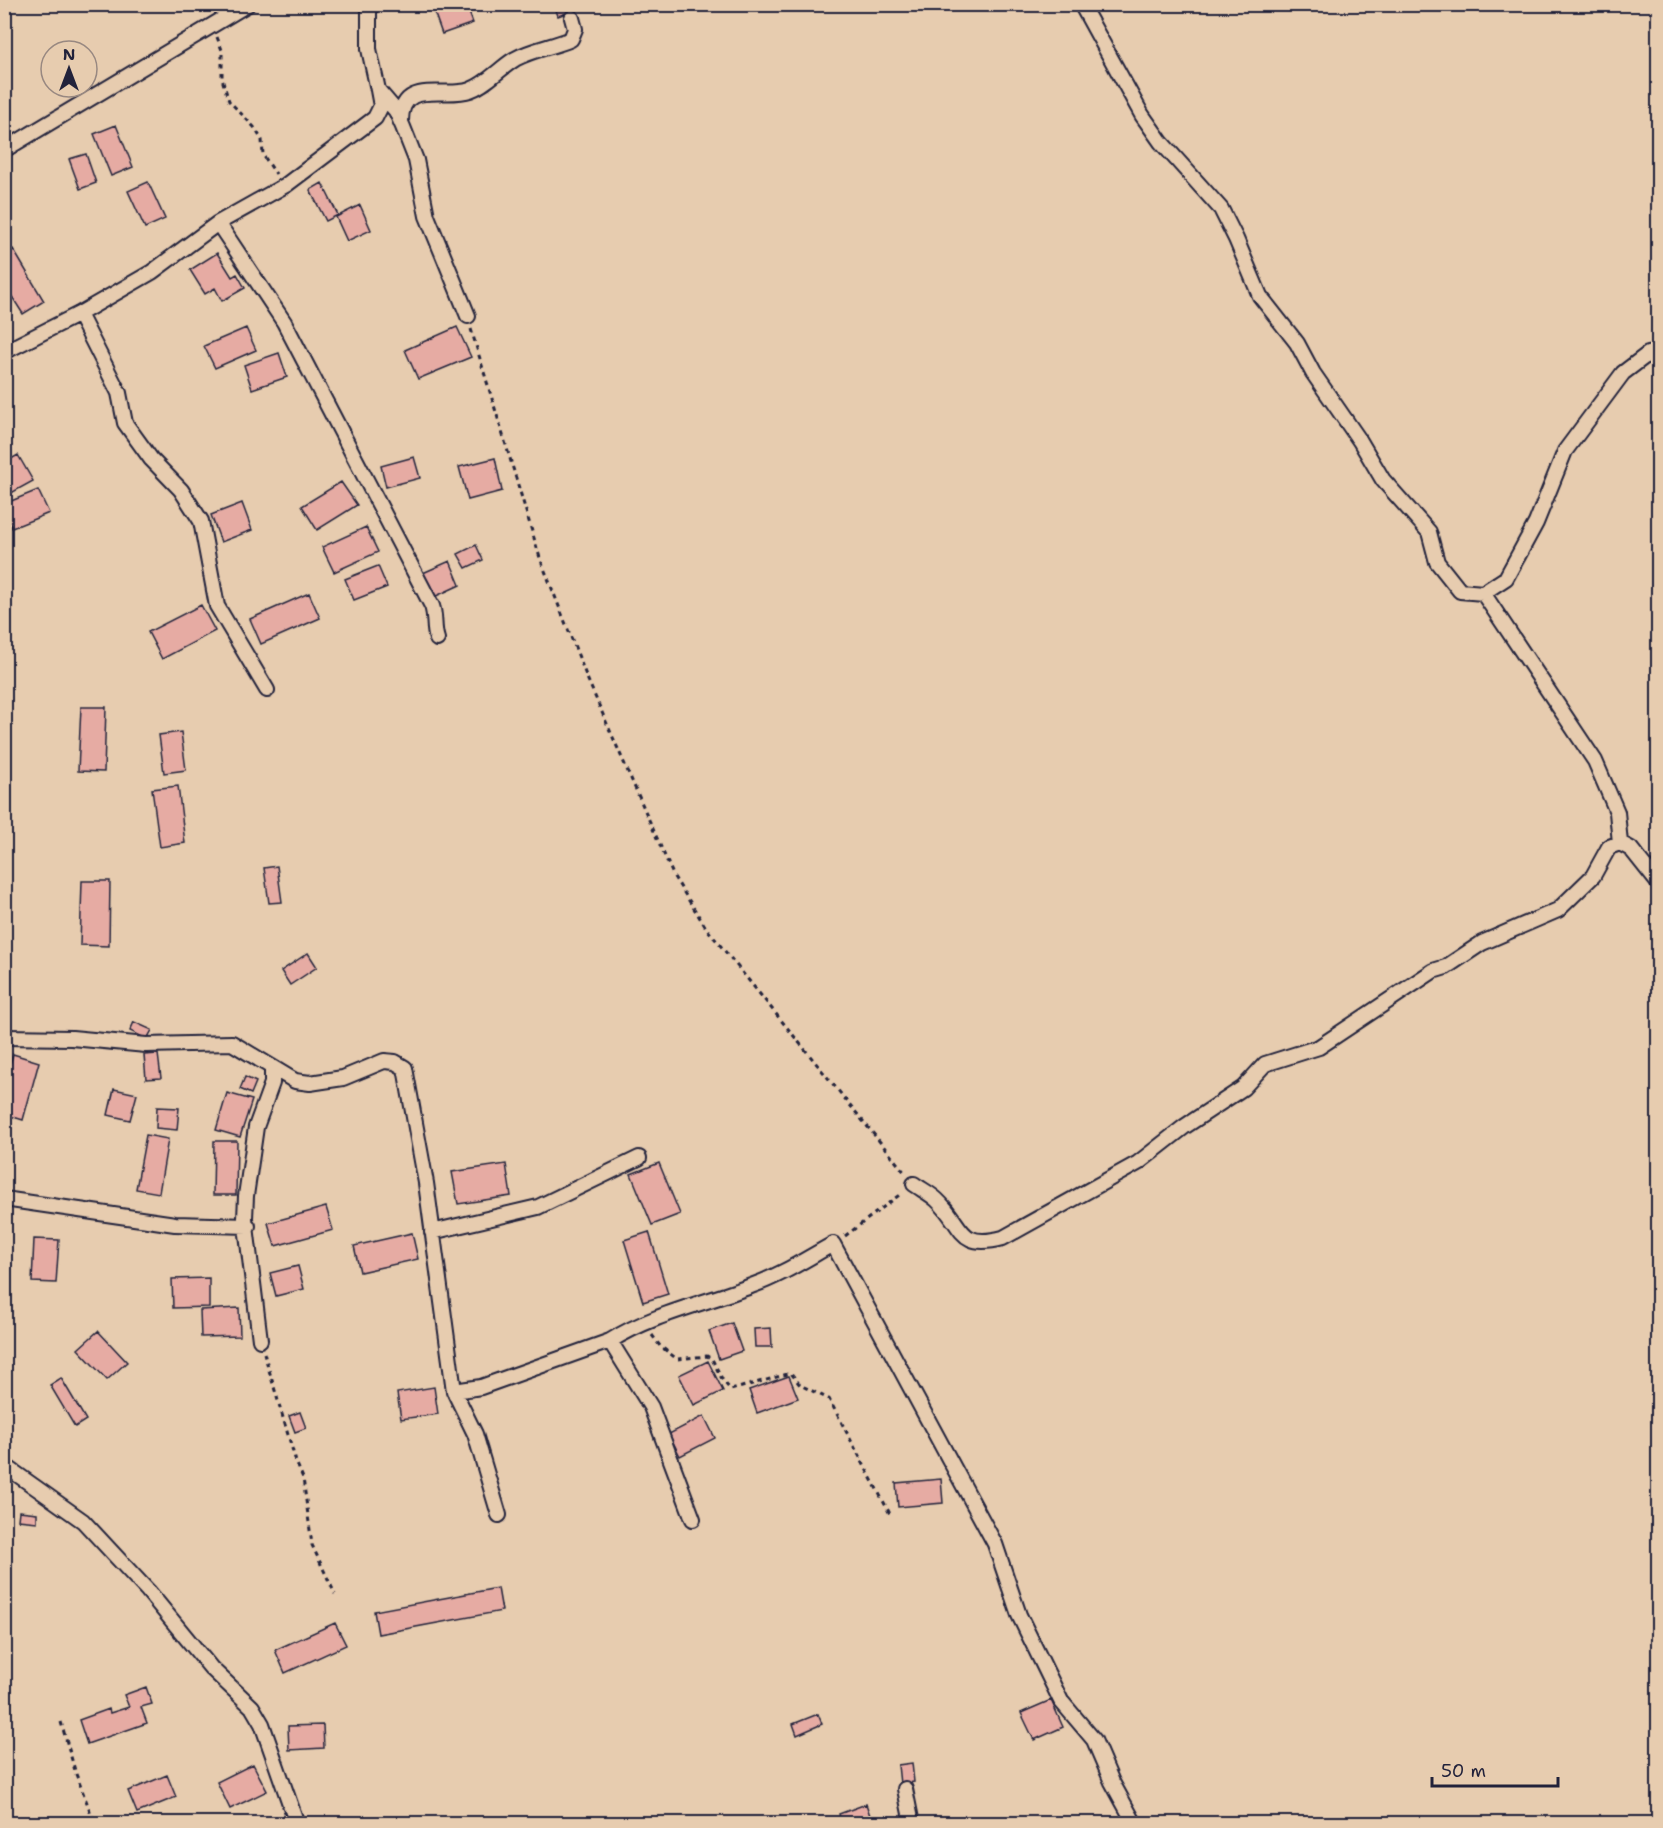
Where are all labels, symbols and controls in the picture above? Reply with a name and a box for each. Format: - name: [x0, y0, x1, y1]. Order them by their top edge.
- north arrow: [39, 39, 99, 99]
- text: N: [63, 44, 75, 65]
- scale bar: [1432, 1750, 1558, 1788]
- text: 50 m: [1441, 1759, 1486, 1783]

